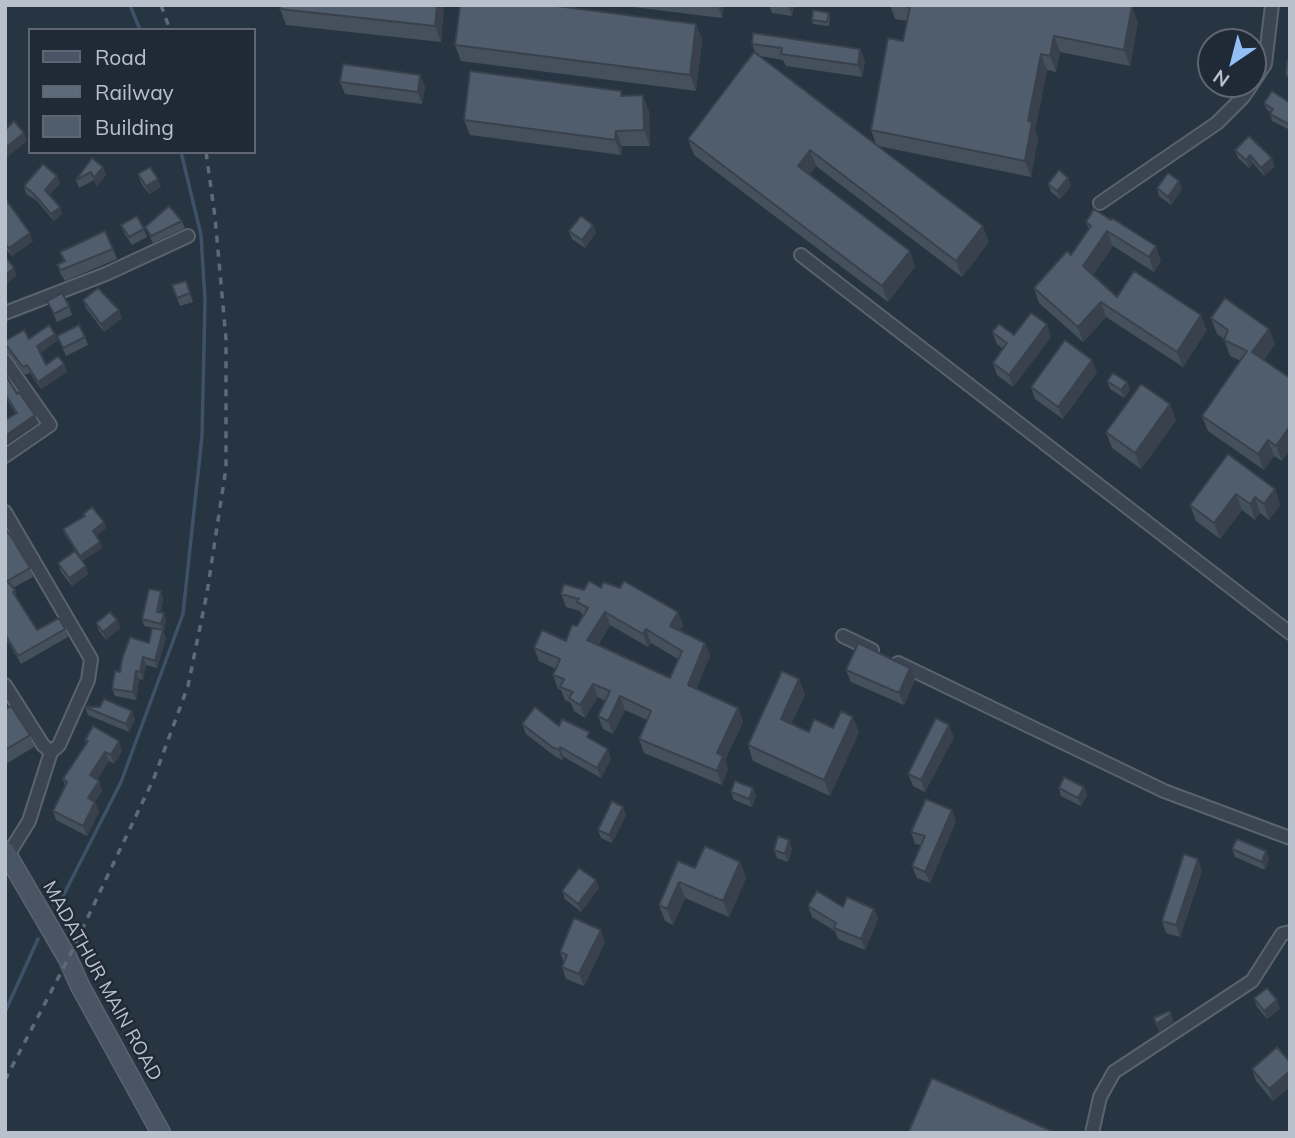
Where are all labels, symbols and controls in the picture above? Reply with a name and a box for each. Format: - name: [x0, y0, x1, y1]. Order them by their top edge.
- legend: [28, 28, 256, 154]
- north arrow: [1197, 28, 1267, 98]
- text: Road: [95, 44, 146, 70]
- text: N: [1208, 65, 1234, 93]
- text: Railway: [95, 79, 174, 105]
- text: Building: [95, 114, 174, 140]
- street label: MADATHUR MAIN ROAD: [38, 877, 166, 1085]

